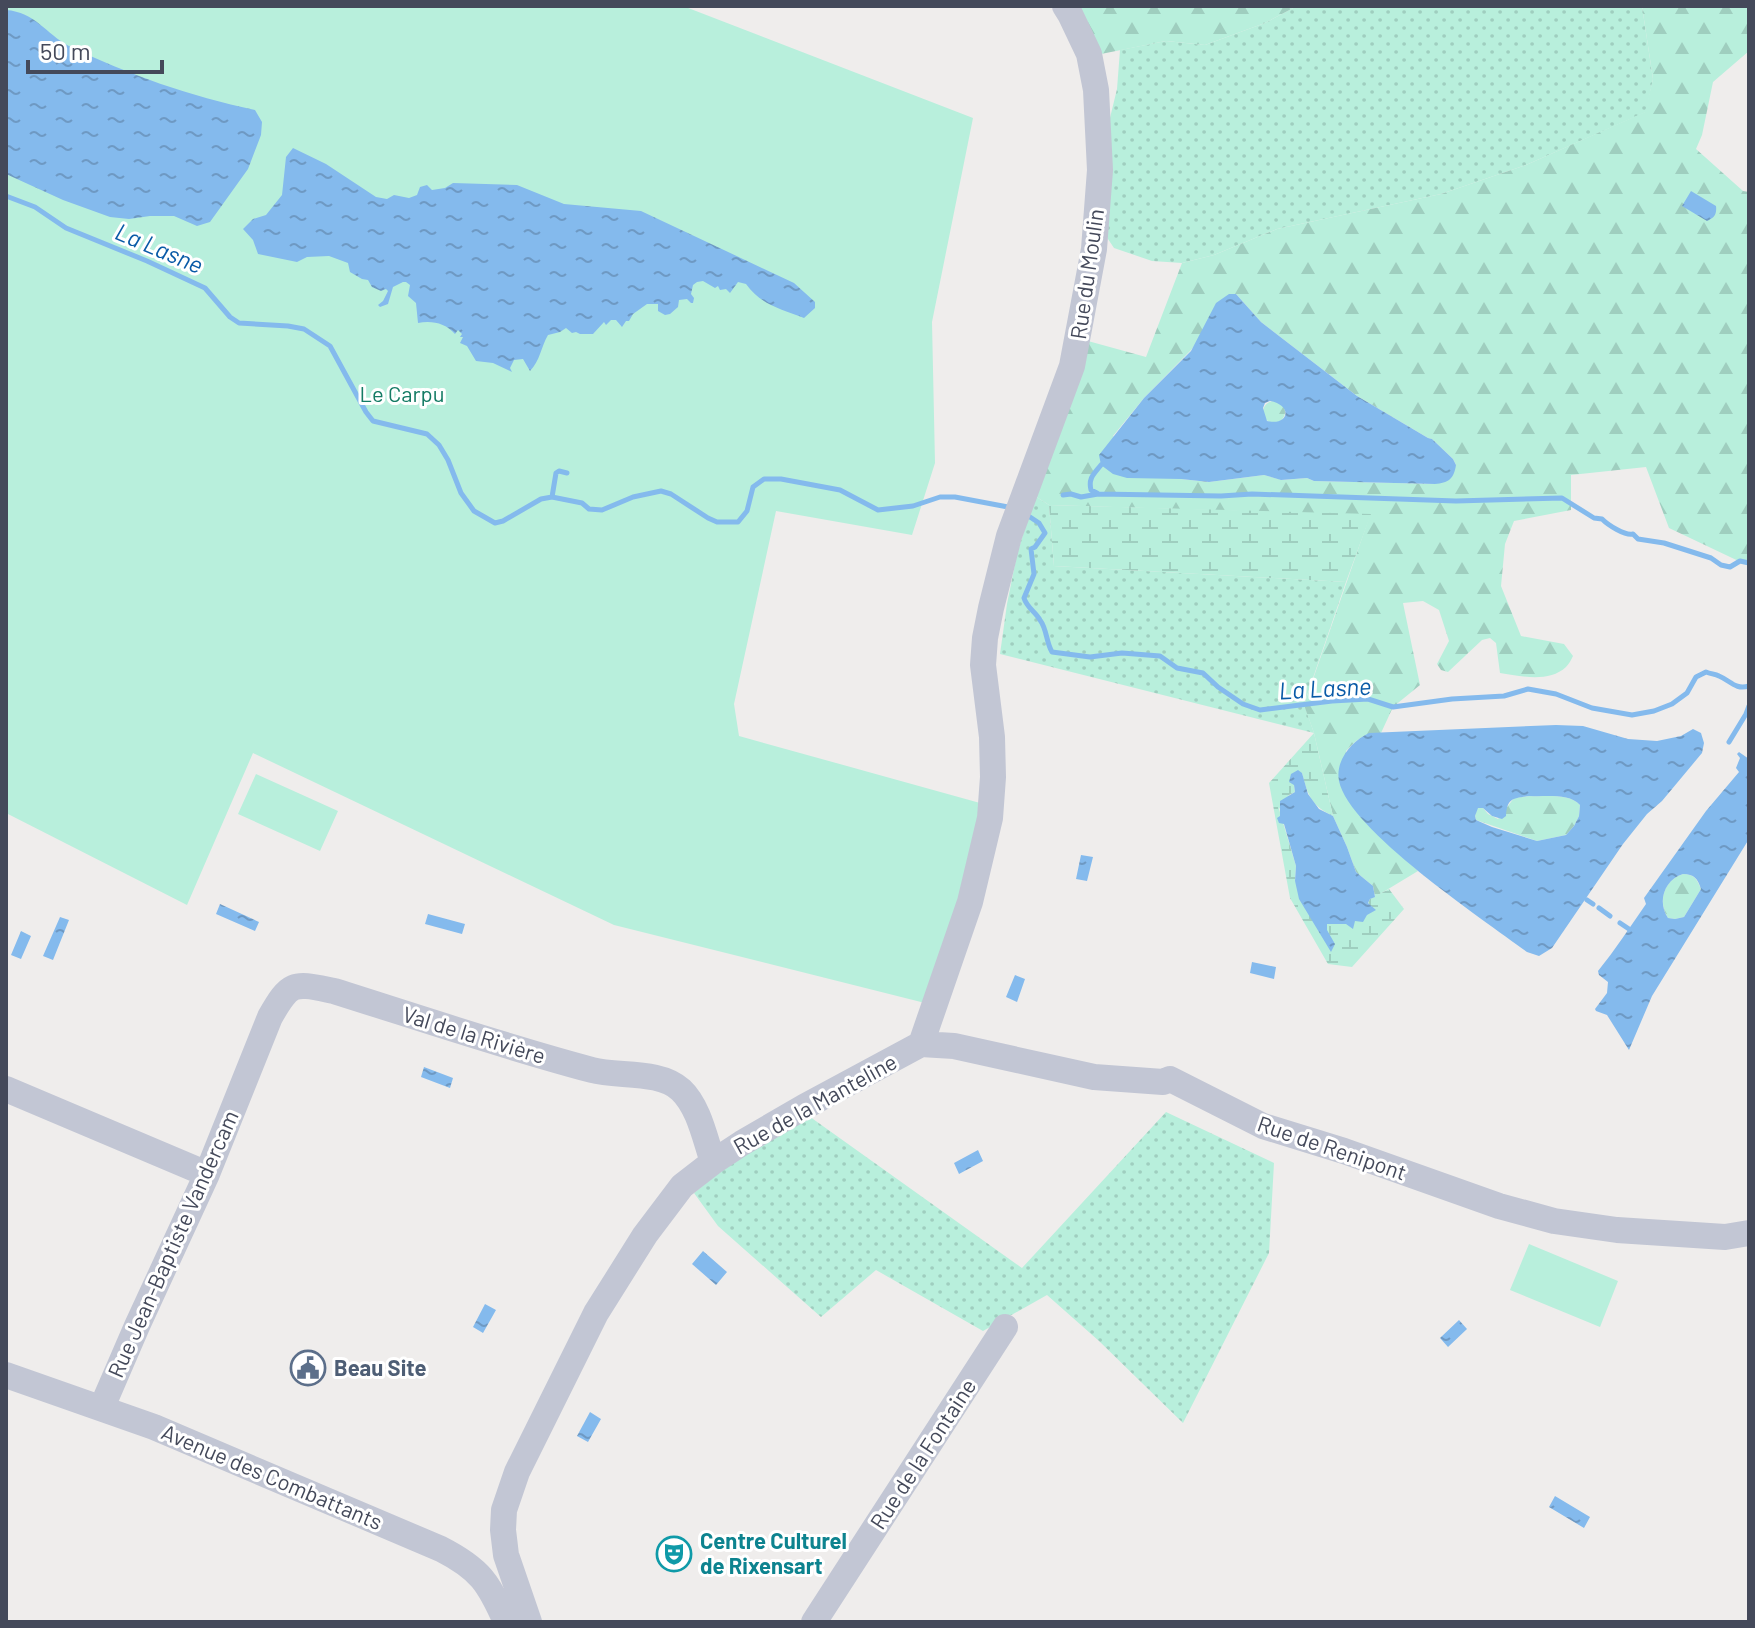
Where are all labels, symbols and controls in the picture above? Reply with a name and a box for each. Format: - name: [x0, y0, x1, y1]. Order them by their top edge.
- scale bar: [28, 24, 162, 74]
- text: 50 m: [40, 36, 91, 65]
- street label: Rue du Moulin: [1064, 207, 1108, 341]
- water label: La Lasne: [111, 216, 208, 279]
- park label: Le Carpu: [359, 380, 445, 406]
- water label: La Lasne: [1278, 671, 1372, 704]
- street label: Val de la Rivière: [400, 1000, 549, 1068]
- street label: Rue de la Manteline: [728, 1048, 901, 1159]
- street label: Rue Jean-Baptiste Vandercam: [101, 1106, 243, 1381]
- street label: Rue de Renipont: [1254, 1109, 1410, 1185]
- public building icon: Beau Site: [289, 1349, 327, 1387]
- place label: Beau Site: [334, 1354, 426, 1380]
- street label: Rue de la Fontaine: [864, 1373, 980, 1533]
- street label: Avenue des Combattants: [158, 1418, 387, 1534]
- place label: Centre Culturel de Rixensart: [700, 1527, 847, 1578]
- theatre icon: Centre Culturel de Rixensart: [655, 1535, 693, 1573]

